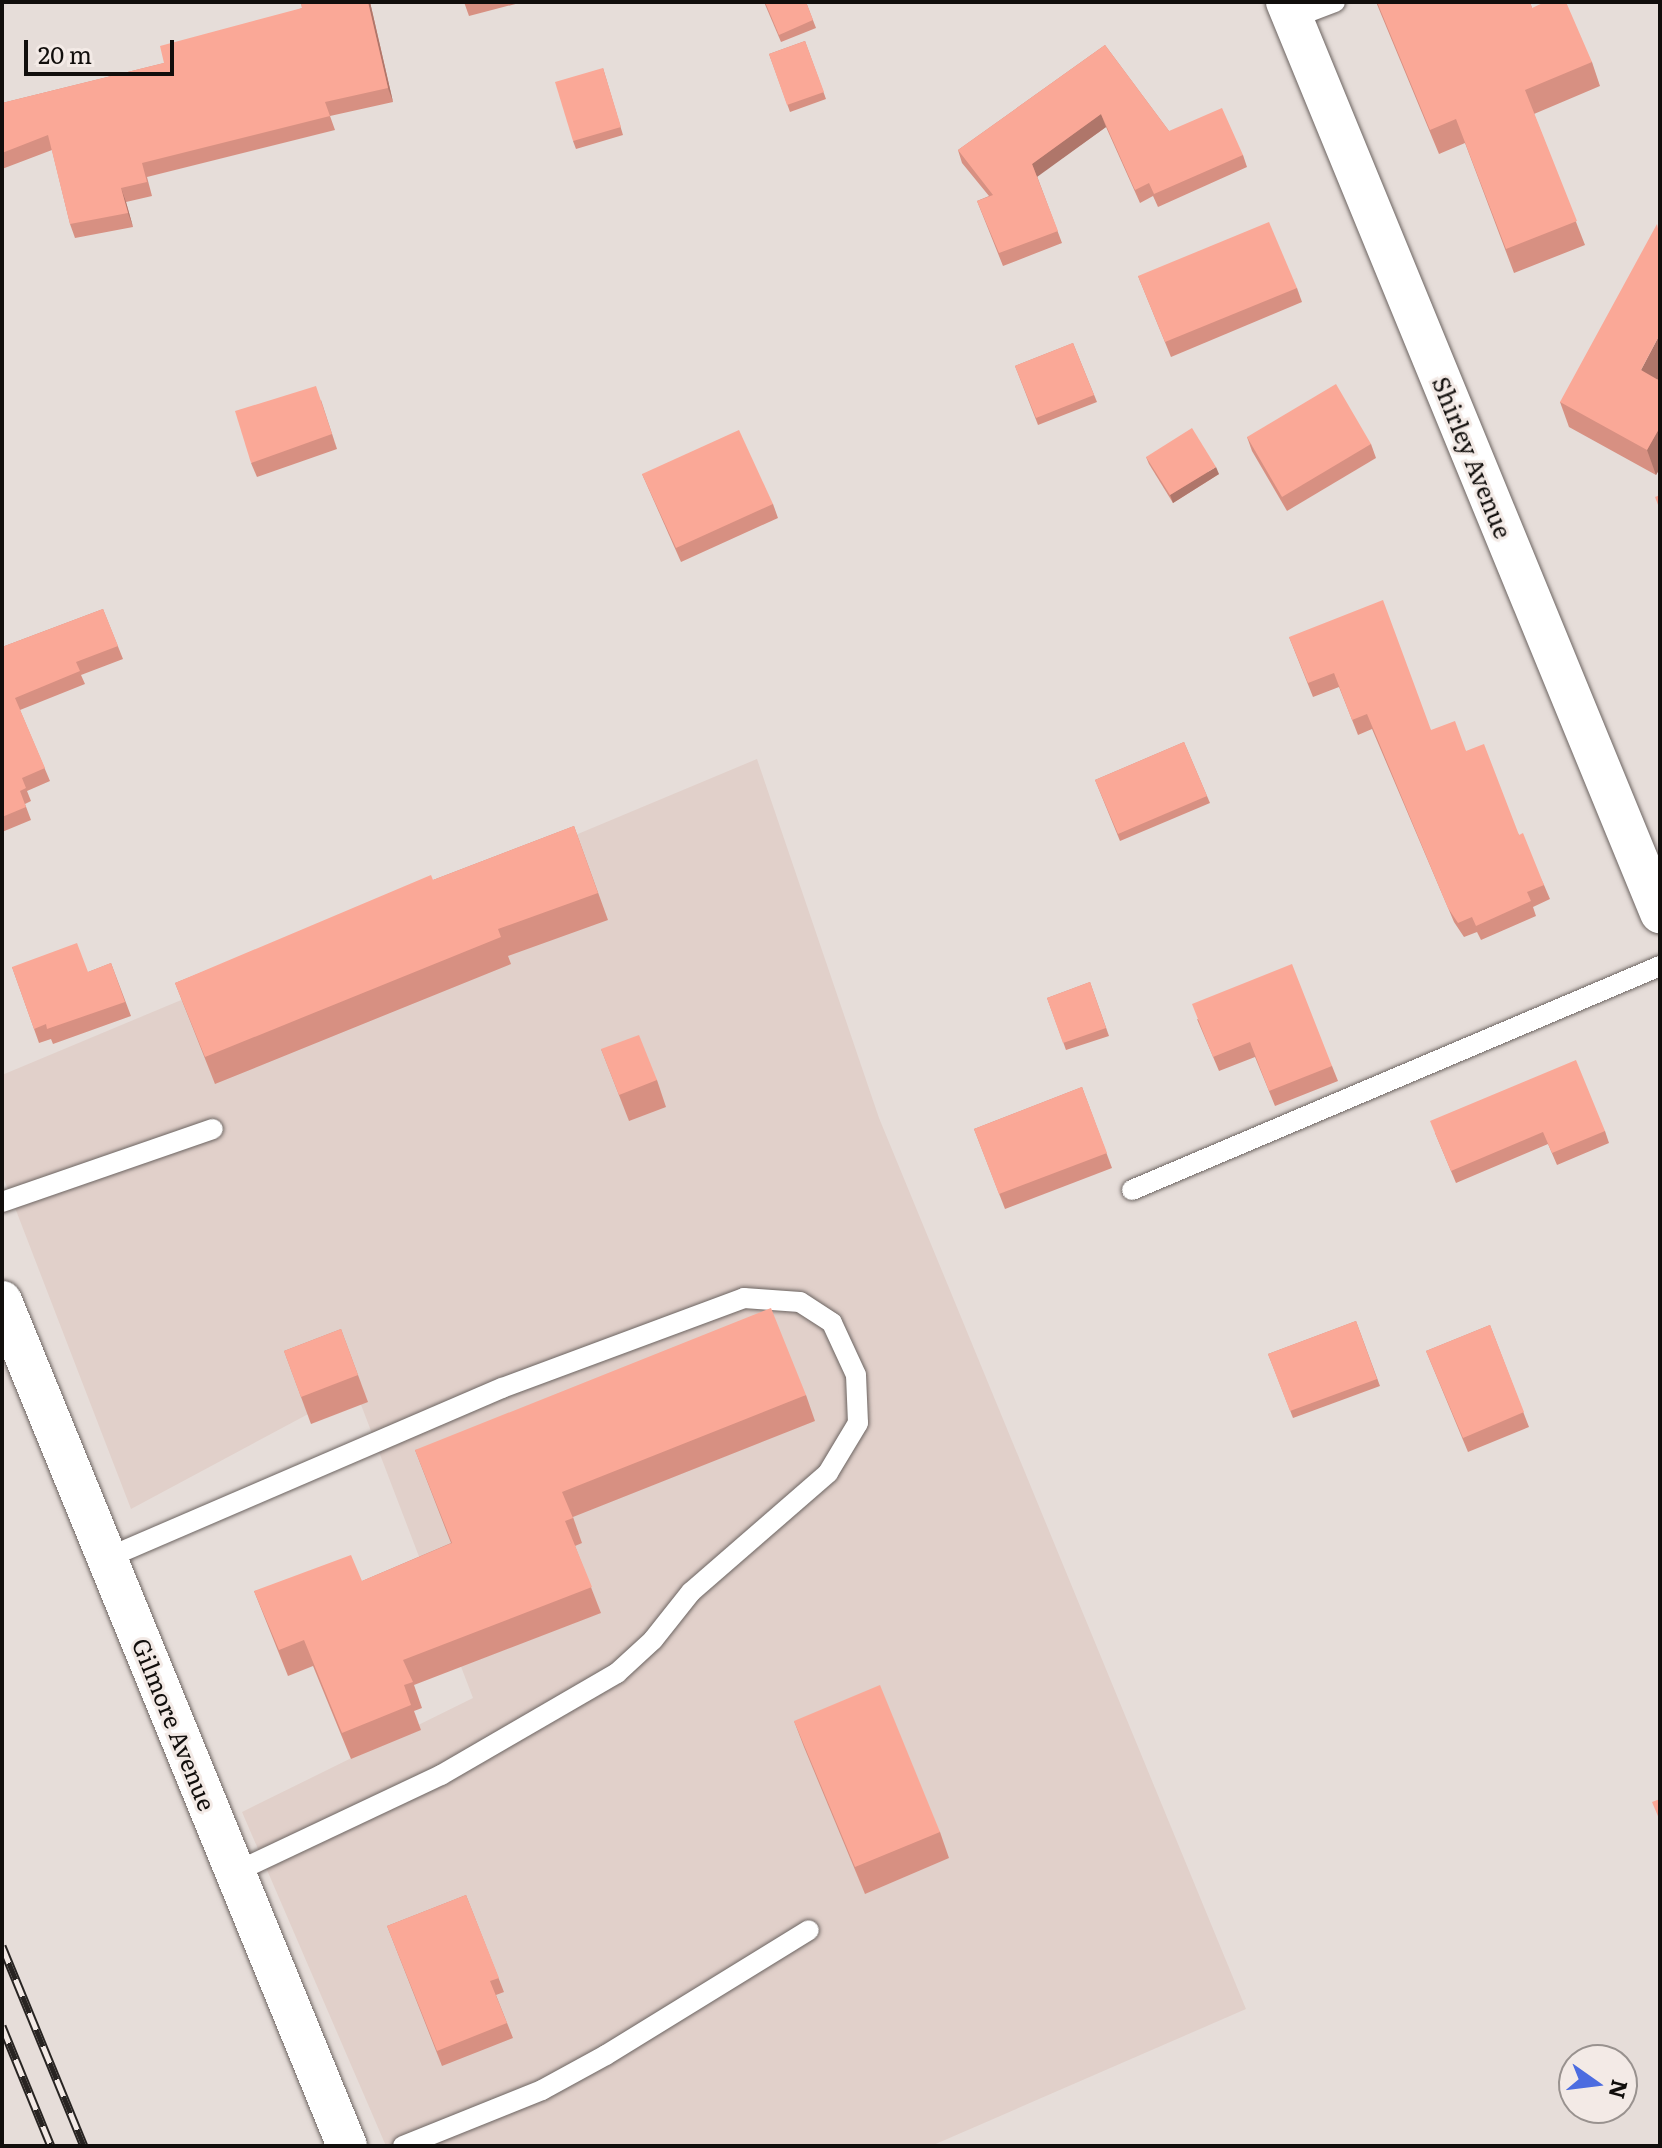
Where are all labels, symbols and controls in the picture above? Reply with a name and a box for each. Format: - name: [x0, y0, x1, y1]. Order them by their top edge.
- scale bar: [28, 24, 178, 74]
- text: 20 m: [38, 36, 92, 71]
- street label: Shirley Avenue: [1427, 372, 1519, 542]
- street label: Gilmore Avenue: [127, 1634, 223, 1814]
- north arrow: [1558, 2044, 1638, 2124]
- text: N: [1602, 2076, 1638, 2102]

